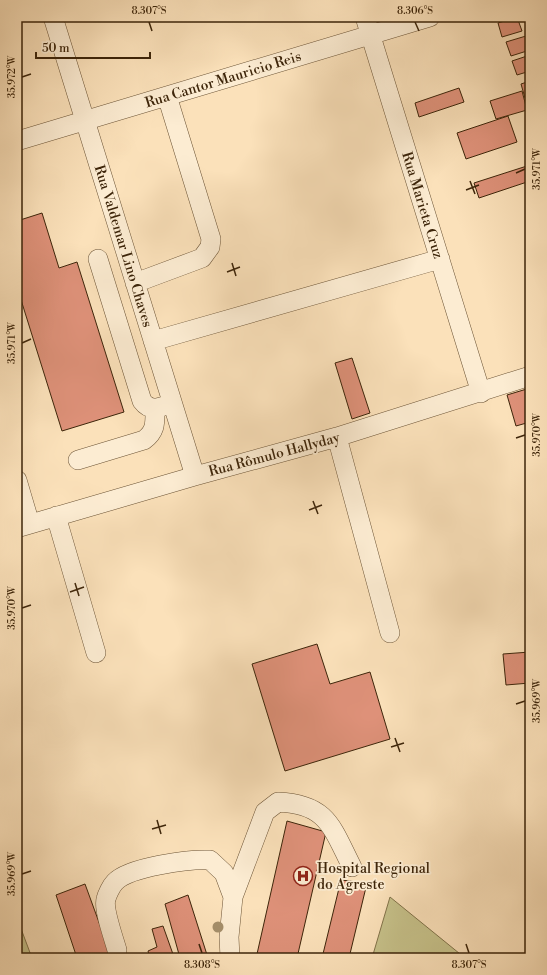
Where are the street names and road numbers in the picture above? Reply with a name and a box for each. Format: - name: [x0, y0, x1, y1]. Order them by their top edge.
- street label: Rua Cantor Mauricio Reis: [143, 48, 304, 112]
- street label: Rua Marieta Cruz: [397, 150, 447, 261]
- street label: Rua Valdemar Lino Chaves: [90, 163, 156, 330]
- street label: Rua Rômulo Hallyday: [207, 429, 342, 481]

